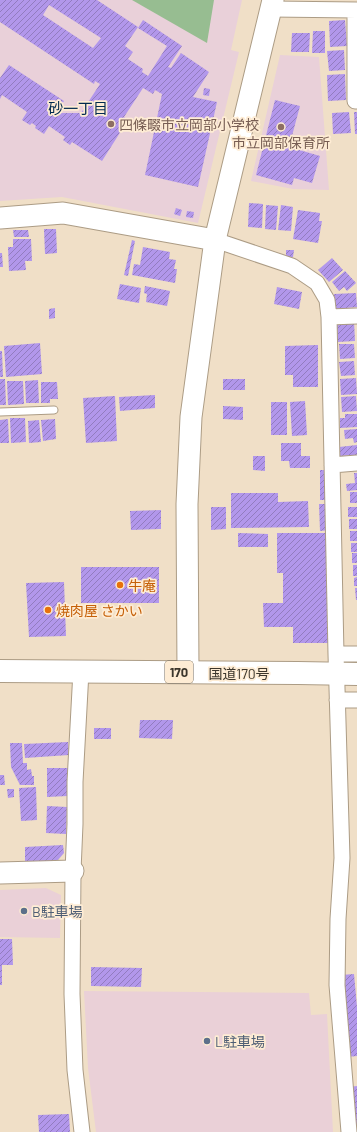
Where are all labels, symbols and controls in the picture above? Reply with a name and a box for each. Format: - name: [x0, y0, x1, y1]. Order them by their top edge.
- district label: 砂一丁目: [48, 99, 108, 117]
- place label: 四條畷市立岡部小学校: [119, 116, 259, 133]
- marker: 四條畷市立岡部小学校: [106, 119, 116, 129]
- marker: 市立岡部保育所: [276, 122, 286, 132]
- place label: 市立岡部保育所: [232, 134, 330, 151]
- place label: 牛庵: [128, 577, 156, 594]
- marker: 牛庵: [115, 580, 125, 590]
- place label: 焼肉屋 さかい: [56, 602, 143, 619]
- marker: 焼肉屋 さかい: [43, 605, 53, 615]
- road number: 170: [165, 661, 193, 683]
- street label: 国道170号: [208, 665, 270, 682]
- place label: B駐車場: [32, 903, 83, 920]
- marker: B駐車場: [19, 906, 29, 916]
- place label: L駐車場: [215, 1033, 265, 1050]
- marker: L駐車場: [202, 1036, 212, 1046]

